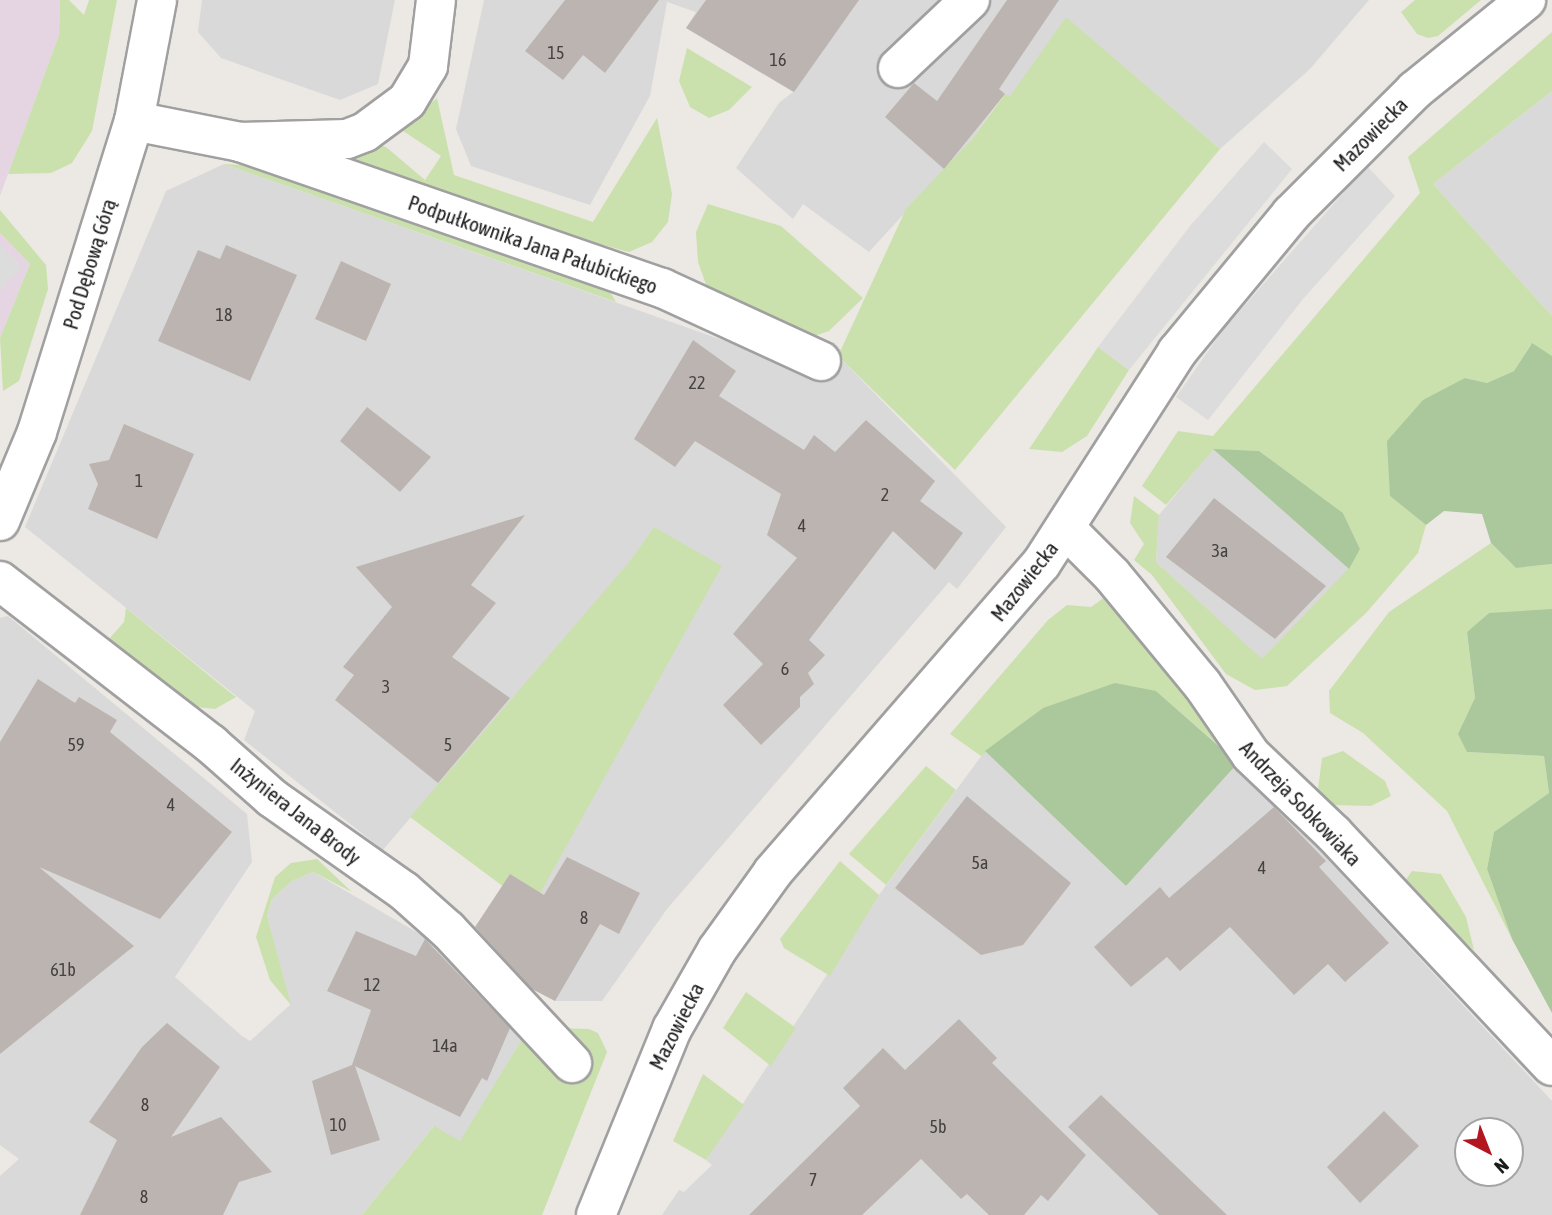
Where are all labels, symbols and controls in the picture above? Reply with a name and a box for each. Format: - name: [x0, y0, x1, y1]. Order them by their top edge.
- house number: 15: [548, 42, 564, 64]
- house number: 16: [770, 49, 786, 71]
- street label: Mazowiecka: [1328, 92, 1412, 176]
- street label: Podpułkownika Jana Pałubickiego: [405, 189, 661, 299]
- street label: Pod Dębową Górą: [57, 196, 121, 332]
- house number: 18: [216, 304, 232, 326]
- house number: 22: [689, 372, 705, 394]
- house number: 1: [135, 470, 143, 492]
- house number: 2: [881, 484, 889, 506]
- house number: 4: [798, 515, 806, 537]
- street label: Mazowiecka: [985, 536, 1063, 626]
- house number: 3a: [1212, 540, 1228, 562]
- house number: 6: [781, 658, 789, 680]
- house number: 3: [382, 676, 390, 698]
- house number: 59: [68, 734, 84, 756]
- house number: 5: [444, 734, 452, 756]
- street label: Andrzeja Sobkowiaka: [1235, 735, 1367, 871]
- street label: Inżyniera Jana Brody: [226, 752, 366, 870]
- house number: 4: [167, 794, 175, 816]
- house number: 5a: [972, 852, 988, 874]
- house number: 4: [1258, 857, 1266, 879]
- house number: 8: [580, 907, 588, 929]
- house number: 61b: [50, 959, 76, 981]
- house number: 12: [364, 974, 380, 996]
- street label: Mazowiecka: [643, 978, 709, 1074]
- house number: 14a: [432, 1035, 458, 1057]
- house number: 8: [141, 1094, 149, 1116]
- house number: 10: [330, 1114, 346, 1136]
- house number: 5b: [930, 1116, 946, 1138]
- north arrow: [1454, 1117, 1524, 1187]
- text: N: [1490, 1154, 1513, 1178]
- house number: 7: [809, 1169, 817, 1191]
- house number: 8: [140, 1186, 148, 1208]

